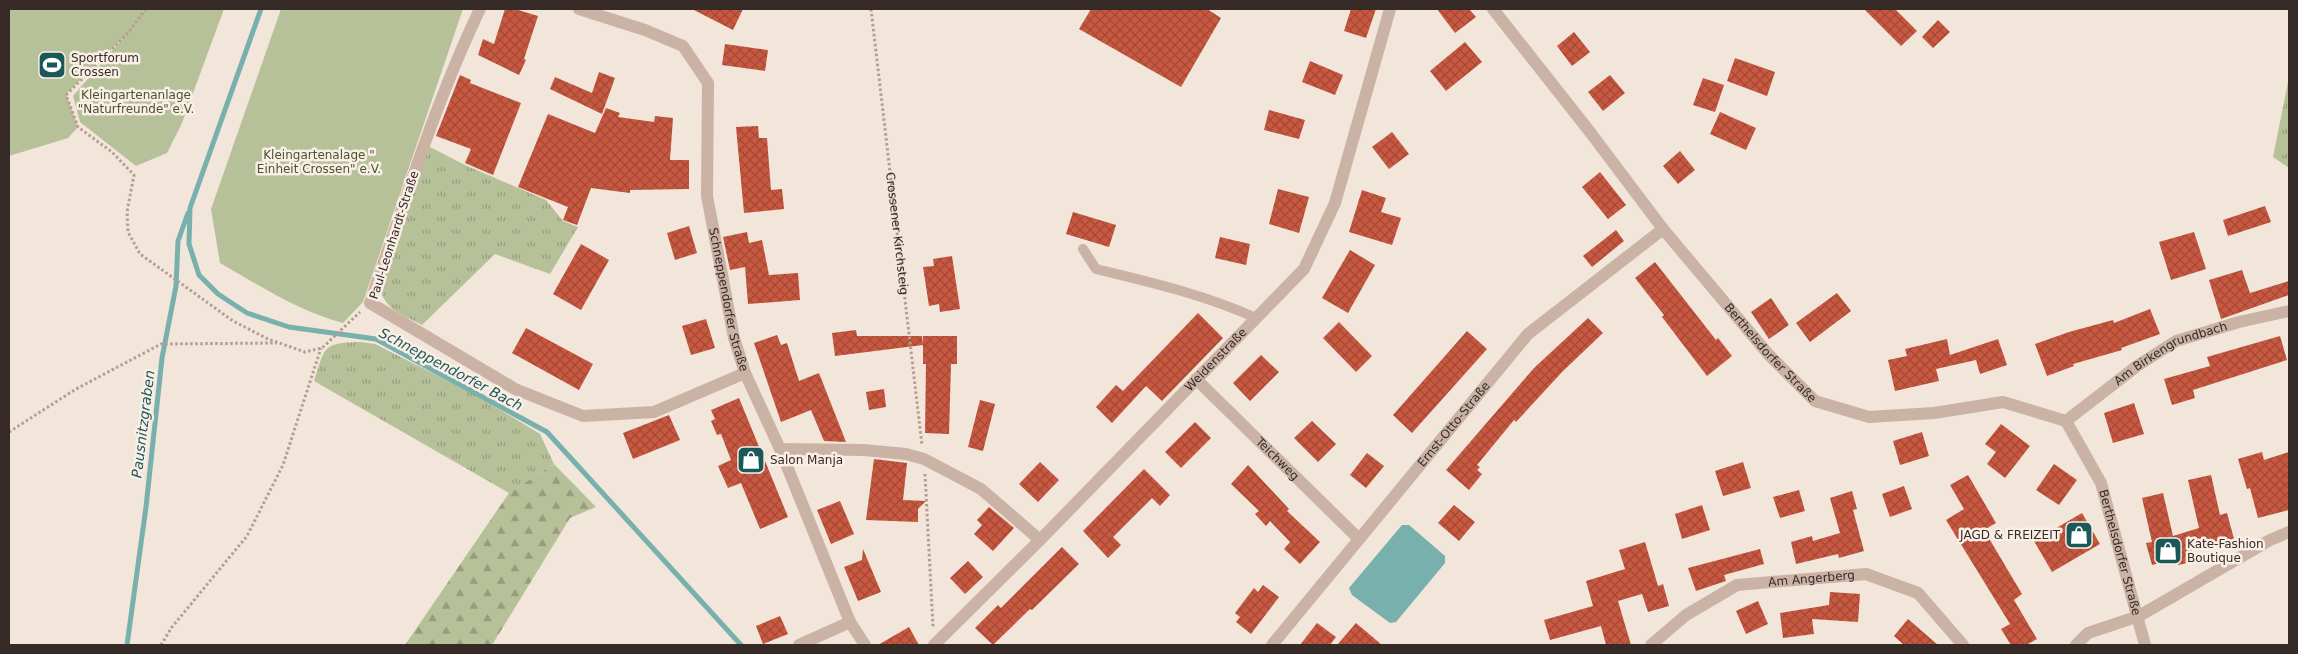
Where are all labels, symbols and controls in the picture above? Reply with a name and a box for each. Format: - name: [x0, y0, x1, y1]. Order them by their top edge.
- sports icon: Sportforum Crossen: [37, 50, 67, 80]
- place label: Sportforum Crossen: [71, 51, 139, 79]
- park label: Kleingartenanlage "Naturfreunde" e.V.: [78, 88, 194, 116]
- park label: Kleingartenalage " Einheit Crossen" e.V.: [257, 148, 381, 176]
- street label: Paul-Leonhardt-Straße: [367, 169, 421, 301]
- street label: Crossener Kirchsteig: [883, 171, 911, 296]
- street label: Schneppendorfer Straße: [706, 226, 751, 373]
- street label: Berthelsdorfer Straße: [1721, 300, 1819, 405]
- street label: Am Birkengrundbach: [2111, 319, 2229, 388]
- water label: Schneppendorfer Bach: [377, 324, 525, 414]
- street label: Weidenstraße: [1182, 325, 1250, 394]
- water label: Pausnitzgraben: [128, 369, 158, 479]
- street label: Ernst-Otto-Straße: [1415, 379, 1493, 470]
- street label: Teichweg: [1252, 434, 1302, 483]
- shop icon: Salon Manja: [736, 445, 766, 475]
- place label: Salon Manja: [770, 453, 843, 467]
- street label: Berthelsdorfer Straße: [2096, 488, 2144, 617]
- shop icon: JAGD & FREIZEIT: [2064, 520, 2094, 550]
- place label: JAGD & FREIZEIT: [1959, 528, 2061, 542]
- shop icon: Kate-Fashion Boutique: [2153, 536, 2183, 566]
- place label: Kate-Fashion Boutique: [2187, 537, 2264, 565]
- street label: Am Angerberg: [1768, 568, 1855, 589]

